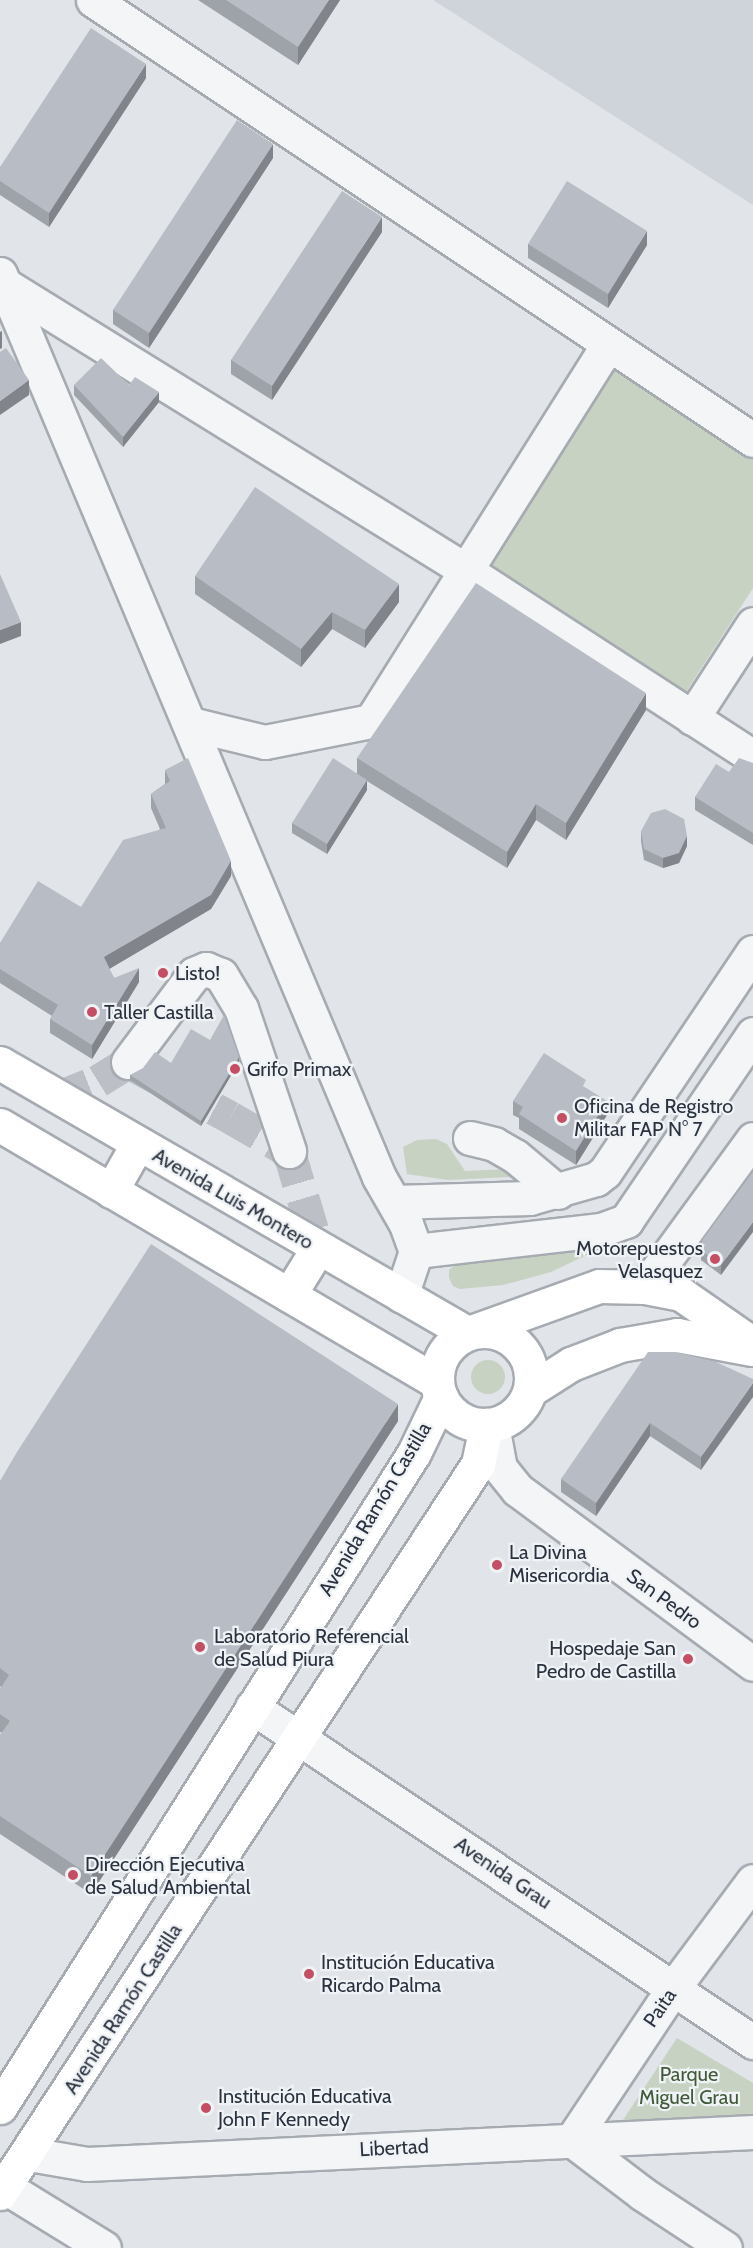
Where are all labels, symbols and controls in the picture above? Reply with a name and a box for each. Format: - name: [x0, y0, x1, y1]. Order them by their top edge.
- place label: Listo!: [175, 961, 220, 985]
- marker: Listo!: [156, 966, 170, 980]
- place label: Taller Castilla: [104, 1000, 214, 1024]
- marker: Taller Castilla: [85, 1005, 99, 1019]
- place label: Grifo Primax: [247, 1057, 351, 1081]
- marker: Grifo Primax: [228, 1062, 242, 1076]
- place label: Oficina de Registro Militar FAP N° 7: [574, 1094, 733, 1141]
- marker: Oficina de Registro Militar FAP N° 7: [555, 1111, 569, 1125]
- street label: Avenida Luis Montero: [148, 1143, 318, 1255]
- place label: Motorepuestos Velasquez: [576, 1236, 703, 1283]
- marker: Motorepuestos Velasquez: [708, 1252, 722, 1266]
- street label: Avenida Ramón Castilla: [314, 1418, 436, 1600]
- place label: La Divina Misericordia: [509, 1541, 609, 1588]
- marker: La Divina Misericordia: [490, 1558, 504, 1572]
- street label: San Pedro: [622, 1564, 706, 1634]
- place label: Laboratorio Referencial de Salud Piura: [214, 1624, 409, 1671]
- place label: Hospedaje San Pedro de Castilla: [536, 1636, 676, 1683]
- marker: Laboratorio Referencial de Salud Piura: [191, 1638, 209, 1656]
- marker: Hospedaje San Pedro de Castilla: [681, 1652, 695, 1666]
- street label: Avenida Grau: [450, 1832, 556, 1914]
- place label: Dirección Ejecutiva de Salud Ambiental: [85, 1852, 250, 1899]
- marker: Dirección Ejecutiva de Salud Ambiental: [66, 1868, 80, 1882]
- street label: Avenida Ramón Castilla: [59, 1919, 187, 2099]
- place label: Institución Educativa Ricardo Palma: [321, 1950, 495, 1997]
- marker: Institución Educativa Ricardo Palma: [302, 1967, 316, 1981]
- street label: Paita: [638, 1984, 682, 2032]
- park label: Parque Miguel Grau: [639, 2063, 739, 2110]
- place label: Institución Educativa John F Kennedy: [218, 2084, 392, 2131]
- marker: Institución Educativa John F Kennedy: [199, 2101, 213, 2115]
- street label: Libertad: [359, 2134, 429, 2162]

